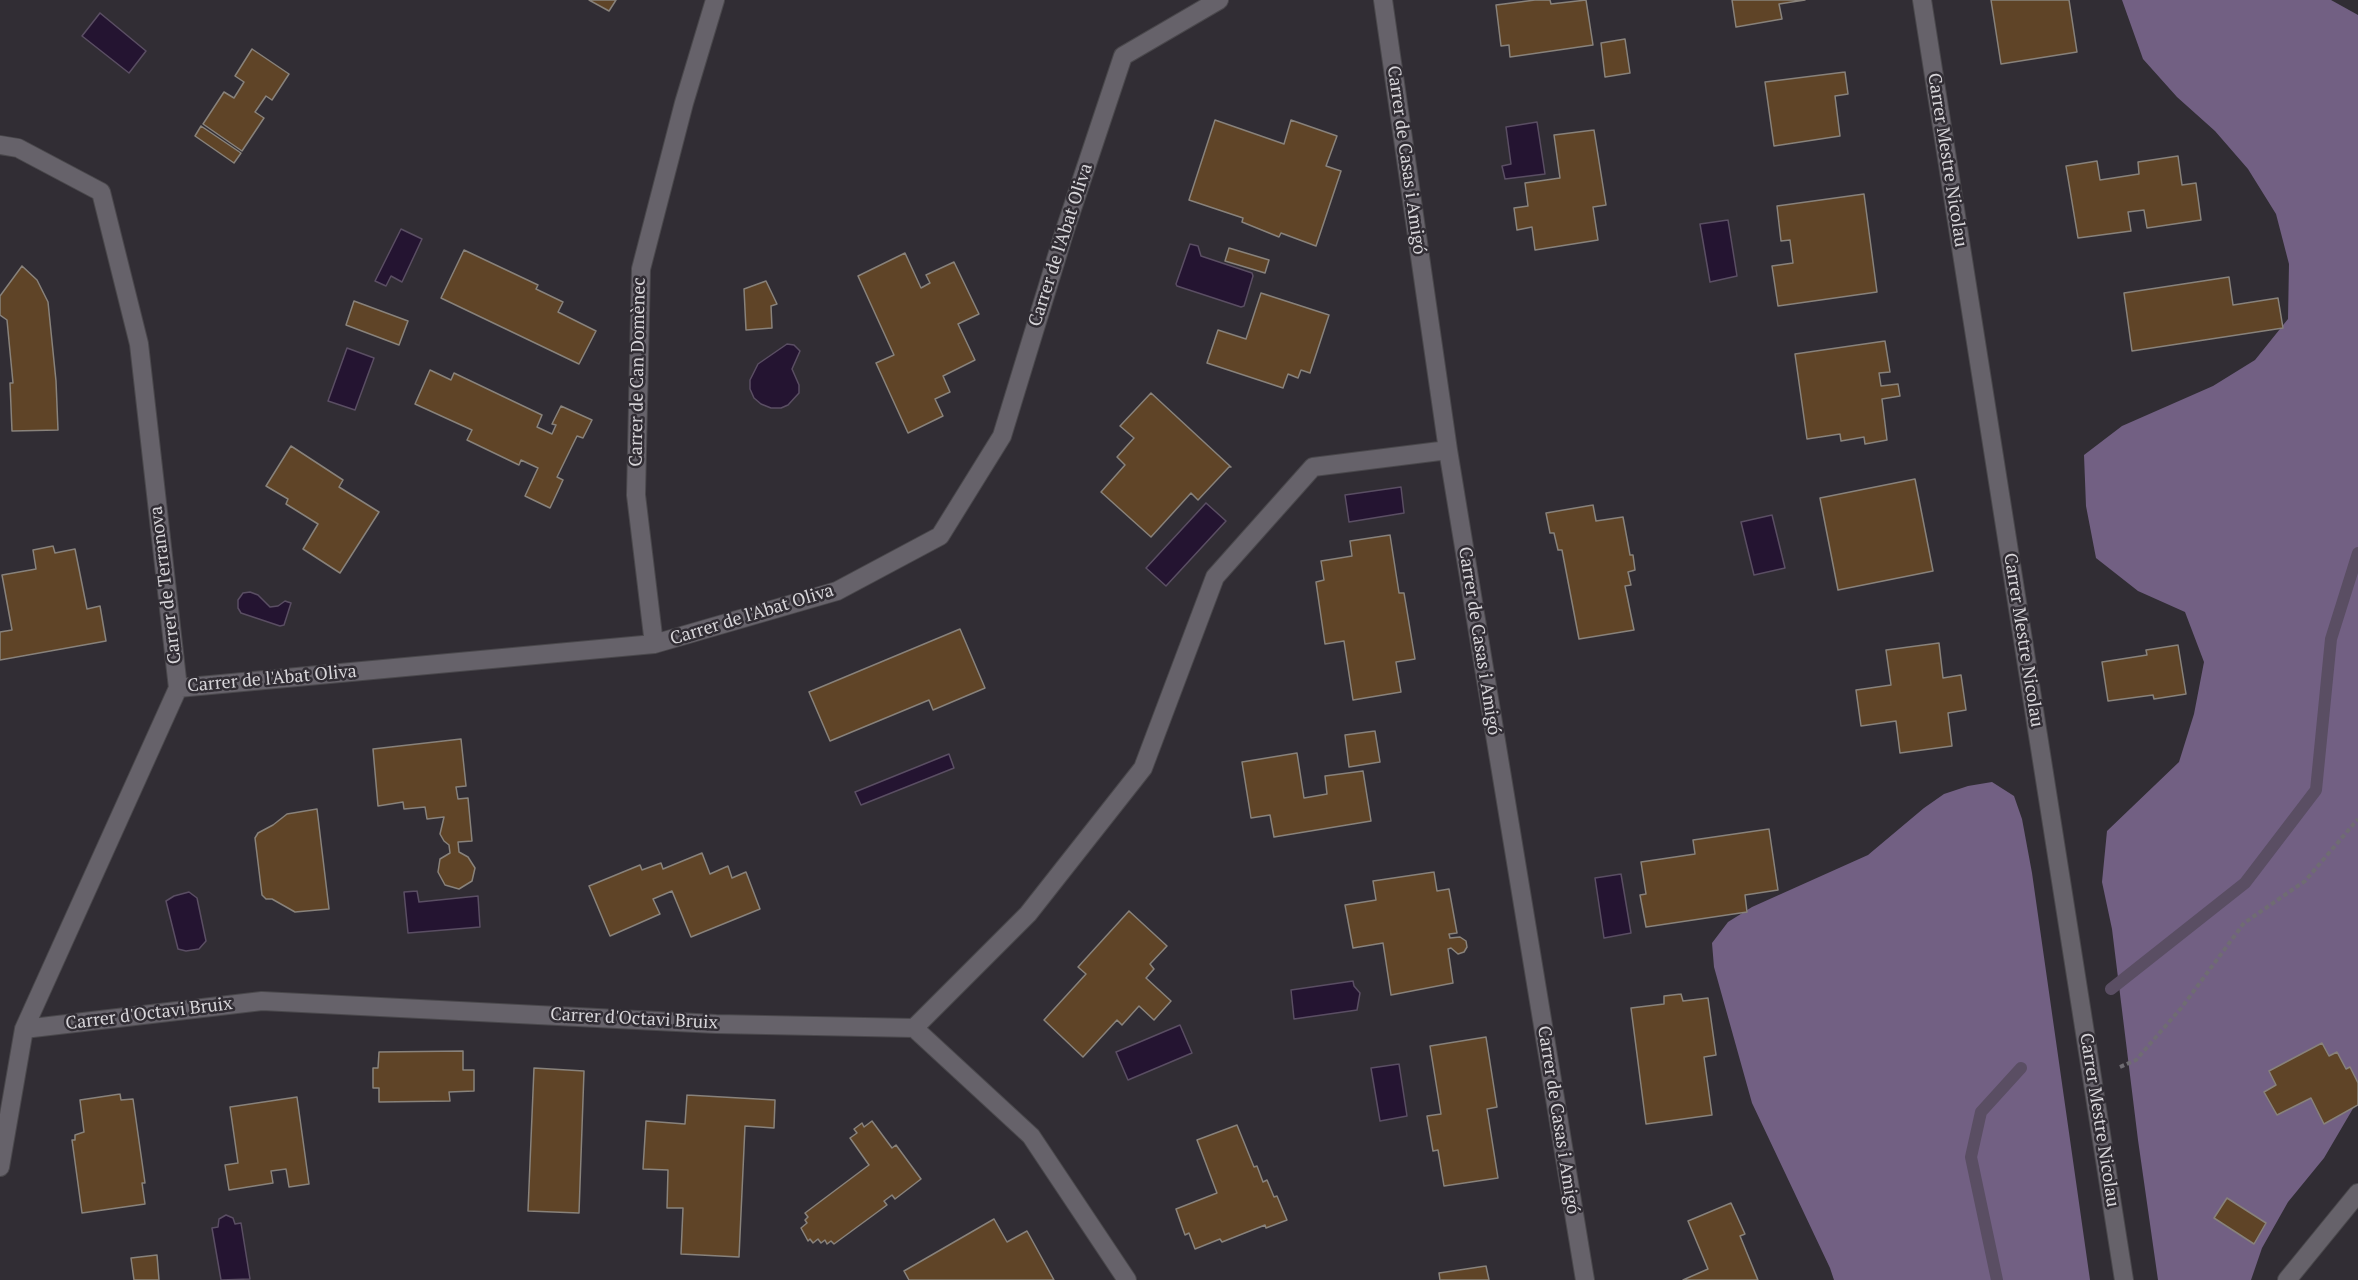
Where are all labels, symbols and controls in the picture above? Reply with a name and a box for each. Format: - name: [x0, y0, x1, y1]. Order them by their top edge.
- street label: Carrer de Casas i Amigó: [1382, 64, 1430, 256]
- street label: Carrer Mestre Nicolau: [1923, 72, 1971, 248]
- street label: Carrer de l'Abat Oliva: [1024, 161, 1098, 329]
- street label: Carrer de Can Domènec: [626, 277, 650, 467]
- street label: Carrer de Terranova: [146, 505, 186, 665]
- street label: Carrer de Casas i Amigó: [1453, 545, 1505, 737]
- street label: Carrer Mestre Nicolau: [1999, 552, 2047, 728]
- street label: Carrer de l'Abat Oliva: [668, 580, 836, 650]
- street label: Carrer de l'Abat Oliva: [186, 661, 358, 697]
- street label: Carrer d'Octavi Bruix: [64, 993, 234, 1035]
- street label: Carrer d'Octavi Bruix: [550, 1004, 718, 1034]
- street label: Carrer de Casas i Amigó: [1532, 1024, 1584, 1216]
- street label: Carrer Mestre Nicolau: [2075, 1032, 2123, 1208]

